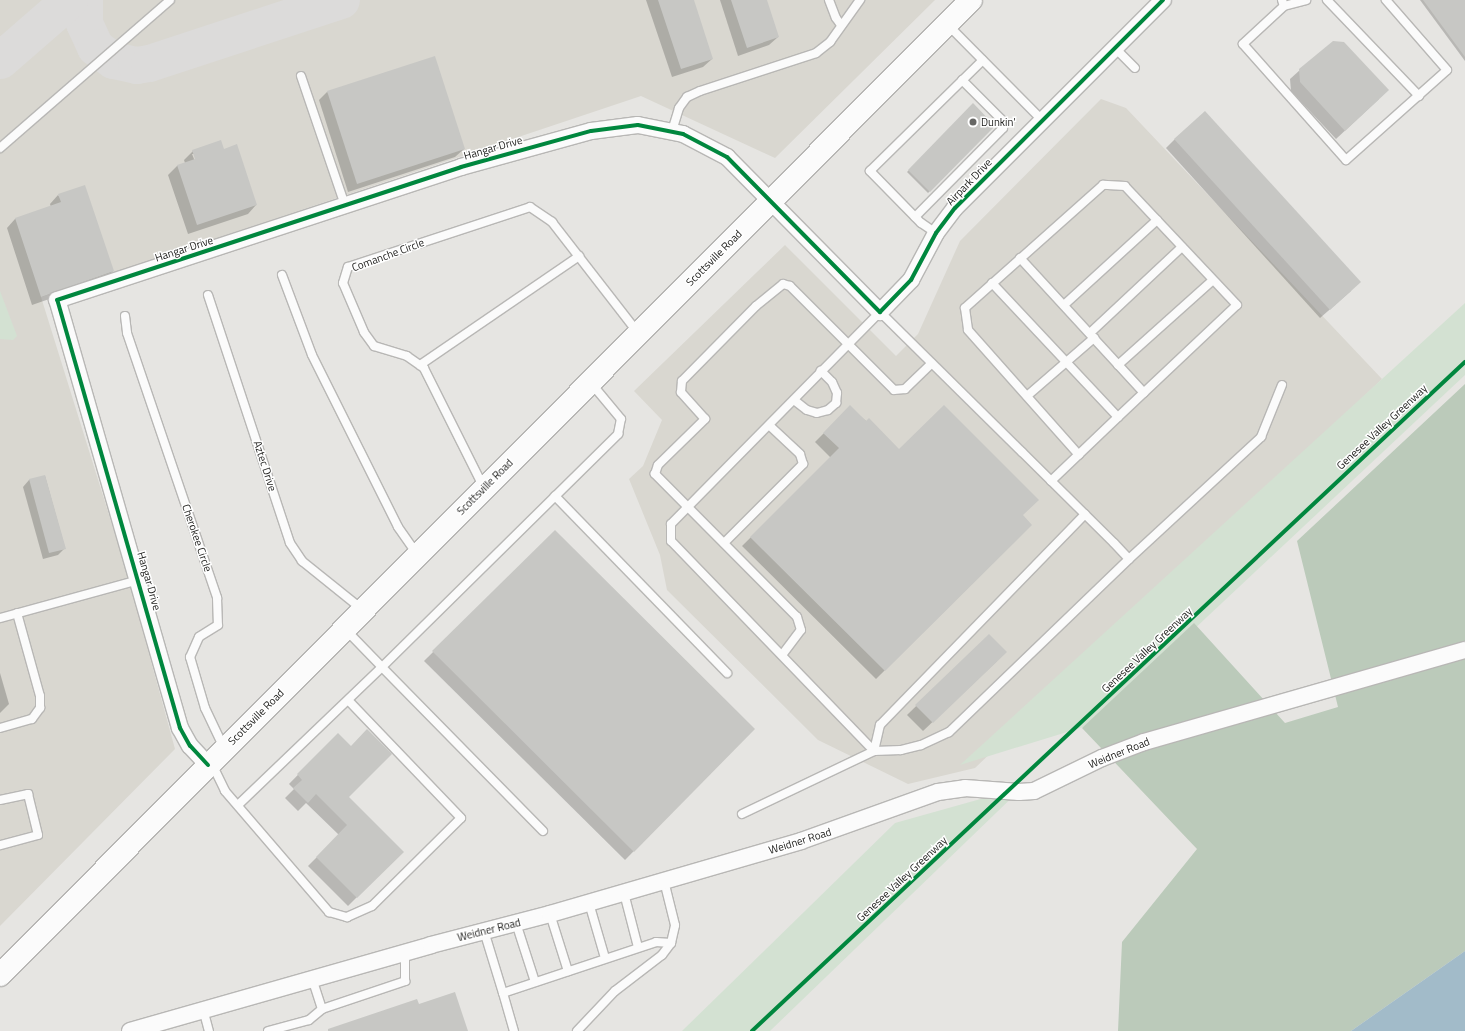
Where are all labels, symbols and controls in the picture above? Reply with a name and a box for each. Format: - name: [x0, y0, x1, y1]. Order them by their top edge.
- place label: Dunkin': [981, 115, 1016, 129]
- marker: Dunkin': [968, 117, 978, 127]
- street label: Hangar Drive: [462, 133, 524, 163]
- street label: Airpark Drive: [944, 156, 994, 208]
- street label: Scottsville Road: [683, 227, 745, 289]
- street label: Hangar Drive: [153, 233, 215, 265]
- street label: Comanche Circle: [350, 236, 426, 274]
- street label: Genesee Valley Greenway: [1334, 382, 1430, 472]
- street label: Aztec Drive: [251, 439, 279, 493]
- street label: Scottsville Road: [454, 456, 516, 518]
- street label: Cherokee Circle: [179, 502, 215, 574]
- street label: Hangar Drive: [134, 550, 164, 612]
- street label: Genesee Valley Greenway: [1099, 605, 1195, 695]
- street label: Scottsville Road: [225, 686, 287, 748]
- street label: Weidner Road: [1086, 735, 1152, 771]
- street label: Weidner Road: [767, 825, 833, 857]
- street label: Genesee Valley Greenway: [854, 834, 950, 924]
- street label: Weidner Road: [456, 916, 522, 944]

